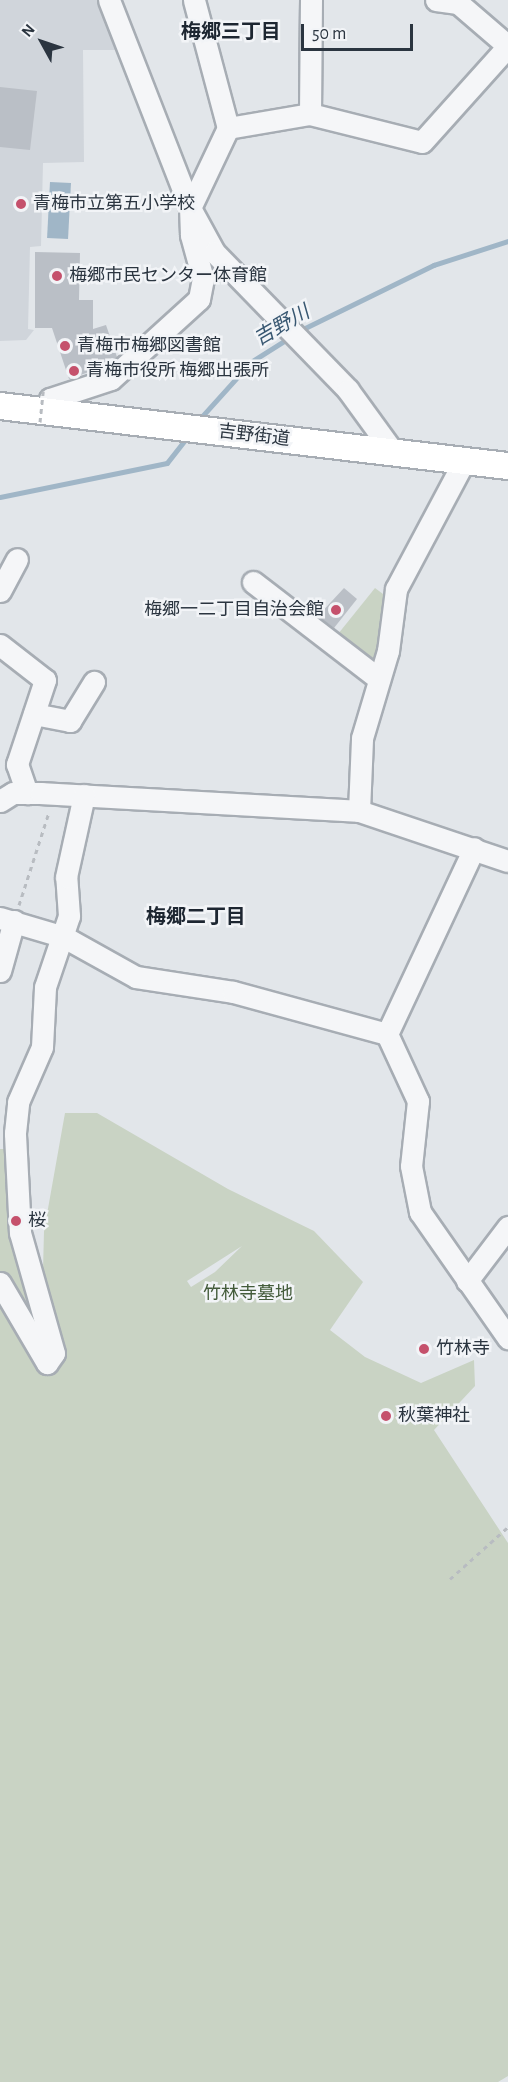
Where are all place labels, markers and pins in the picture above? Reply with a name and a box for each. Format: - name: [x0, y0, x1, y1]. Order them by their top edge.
- place label: 青梅市立第五小学校: [33, 193, 195, 215]
- marker: 青梅市立第五小学校: [14, 197, 28, 211]
- place label: 梅郷市民センター体育館: [69, 265, 267, 287]
- marker: 梅郷市民センター体育館: [50, 269, 64, 283]
- place label: 青梅市梅郷図書館: [77, 335, 221, 357]
- marker: 青梅市梅郷図書館: [58, 339, 72, 353]
- place label: 青梅市役所 梅郷出張所: [86, 360, 269, 382]
- marker: 青梅市役所 梅郷出張所: [67, 364, 81, 378]
- place label: 梅郷一二丁目自治会館: [144, 599, 324, 621]
- marker: 梅郷一二丁目自治会館: [329, 603, 343, 617]
- place label: 桜: [28, 1210, 46, 1232]
- marker: 桜: [9, 1214, 23, 1228]
- place label: 竹林寺: [436, 1338, 490, 1360]
- marker: 竹林寺: [417, 1342, 431, 1356]
- place label: 秋葉神社: [398, 1405, 470, 1427]
- marker: 秋葉神社: [379, 1409, 393, 1423]

